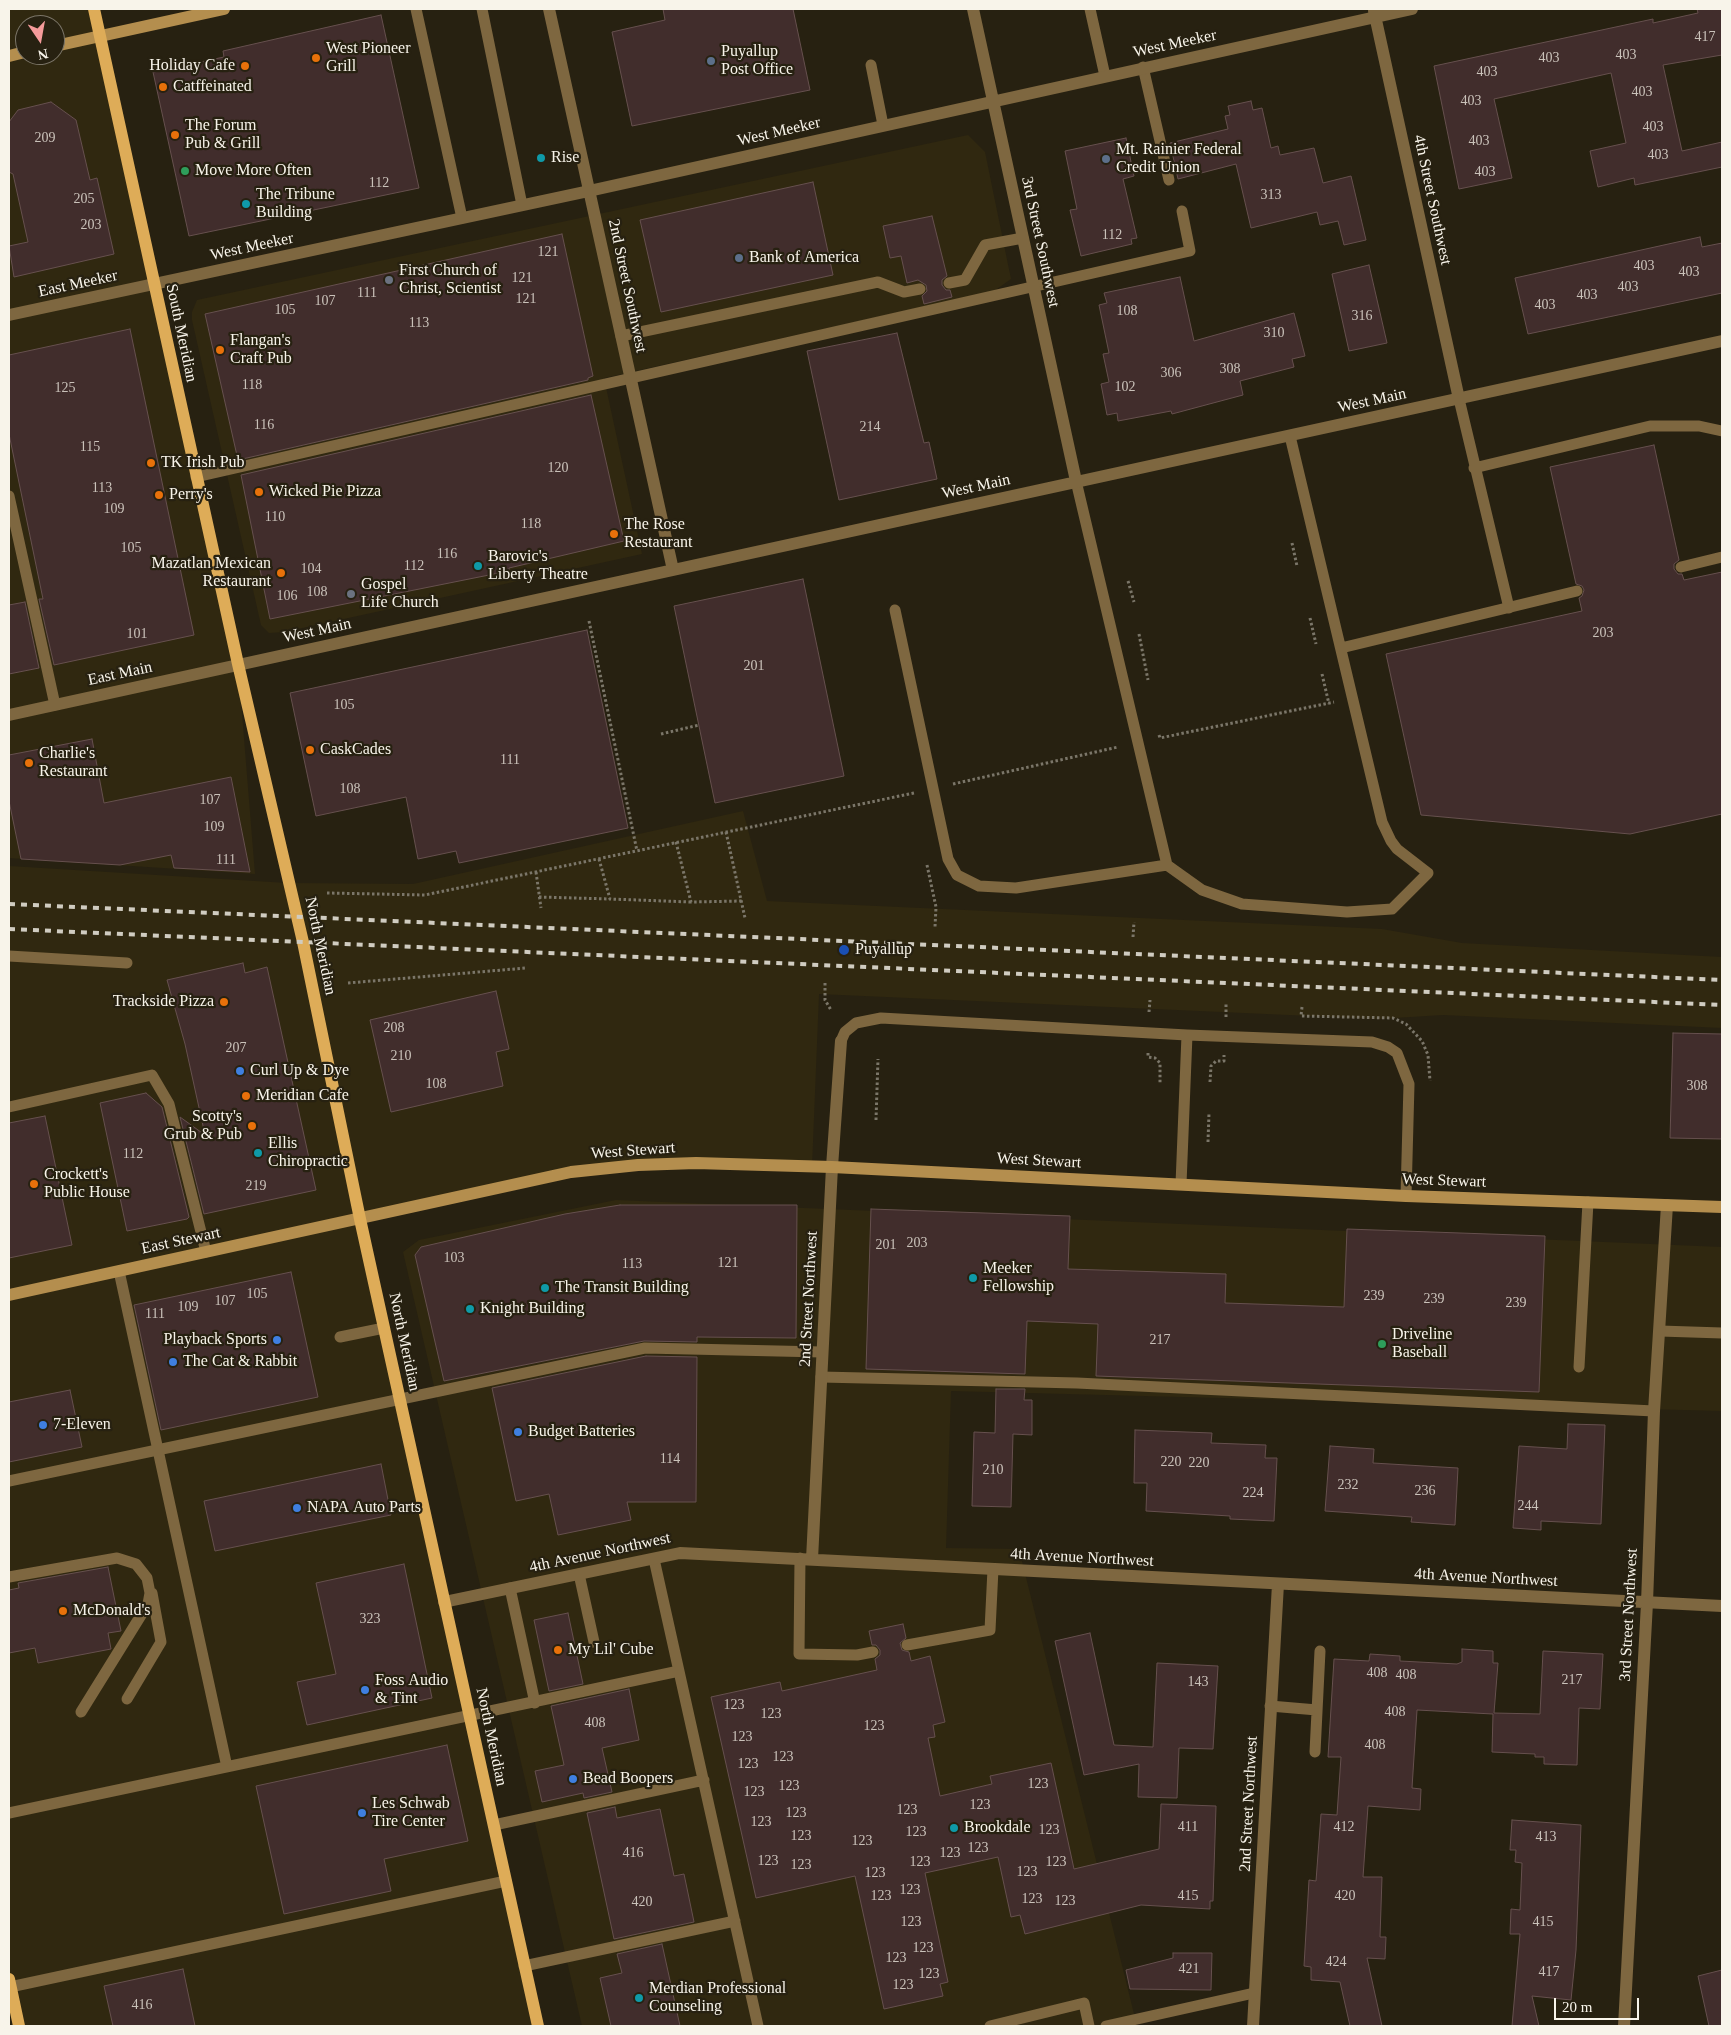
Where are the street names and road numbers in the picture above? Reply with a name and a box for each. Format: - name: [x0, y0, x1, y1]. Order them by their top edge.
- street label: West Meeker: [1132, 26, 1218, 62]
- street label: West Meeker: [736, 113, 822, 151]
- street label: 4th Street Southwest: [1409, 133, 1455, 267]
- street label: 3rd Street Southwest: [1017, 175, 1063, 309]
- street label: 2nd Street Southwest: [603, 217, 651, 355]
- street label: West Meeker: [209, 229, 295, 265]
- street label: East Meeker: [37, 266, 119, 302]
- street label: South Meridian: [161, 282, 201, 384]
- street label: West Main: [1336, 384, 1408, 418]
- street label: West Main: [940, 470, 1012, 504]
- street label: West Main: [281, 614, 353, 648]
- street label: East Main: [86, 658, 154, 690]
- street label: North Meridian: [300, 895, 340, 997]
- street label: West Stewart: [590, 1138, 676, 1164]
- street label: West Stewart: [996, 1149, 1082, 1173]
- street label: West Stewart: [1401, 1170, 1487, 1192]
- street label: East Stewart: [140, 1223, 222, 1259]
- street label: 2nd Street Northwest: [796, 1231, 822, 1367]
- street label: North Meridian: [384, 1291, 424, 1393]
- street label: 4th Avenue Northwest: [528, 1529, 672, 1577]
- street label: 4th Avenue Northwest: [1010, 1545, 1154, 1571]
- street label: 3rd Street Northwest: [1616, 1548, 1642, 1682]
- street label: 4th Avenue Northwest: [1414, 1565, 1558, 1591]
- street label: North Meridian: [471, 1686, 511, 1788]
- street label: 2nd Street Northwest: [1236, 1736, 1262, 1872]

